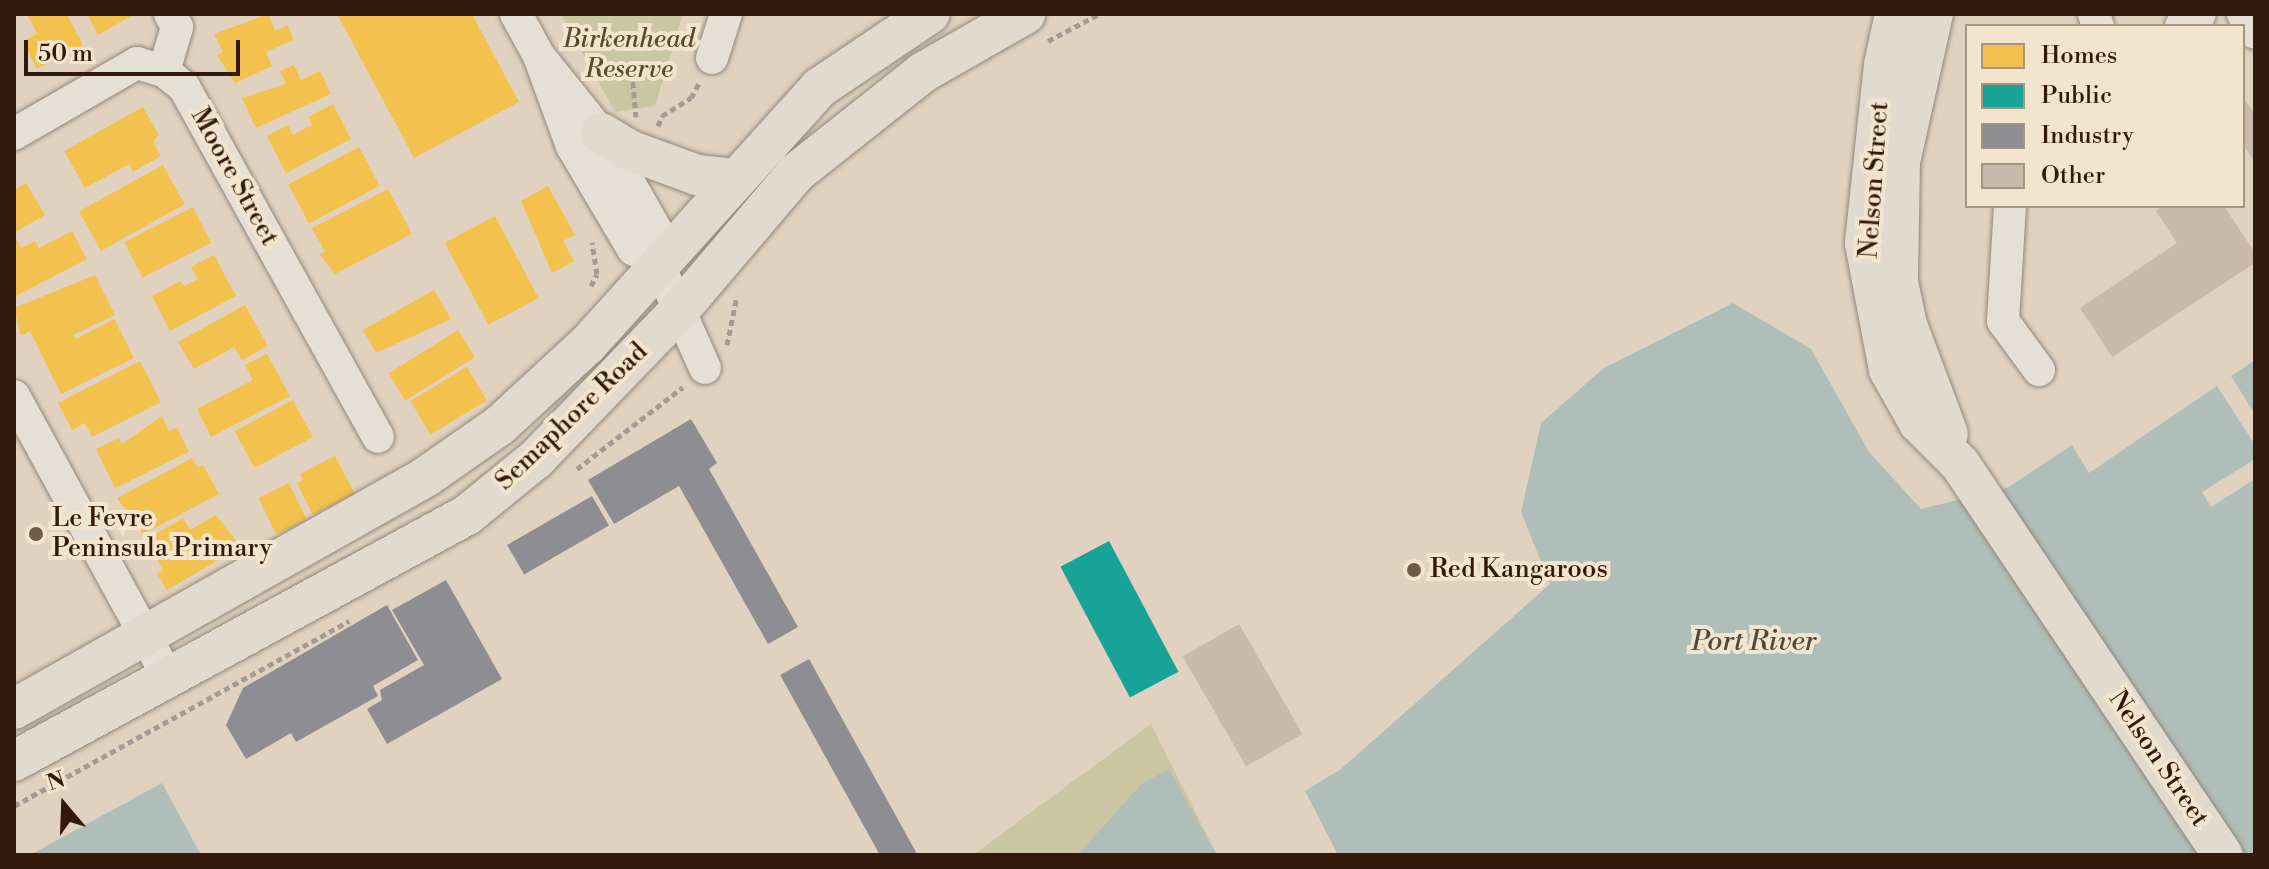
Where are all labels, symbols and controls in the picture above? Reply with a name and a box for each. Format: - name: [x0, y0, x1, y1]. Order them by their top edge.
- scale bar: [28, 24, 244, 74]
- park label: Birkenhead Reserve: [563, 24, 695, 86]
- legend: [1965, 24, 2245, 208]
- text: 50 m: [38, 39, 93, 69]
- text: Homes: [2041, 41, 2117, 71]
- text: Public: [2041, 81, 2112, 111]
- street label: Nelson Street: [1854, 100, 1896, 260]
- street label: Moore Street: [183, 103, 285, 251]
- text: Industry: [2041, 121, 2134, 151]
- text: Other: [2041, 161, 2105, 191]
- street label: Semaphore Road: [490, 337, 654, 497]
- place label: Le Fevre Peninsula Primary: [52, 503, 272, 564]
- marker: Le Fevre Peninsula Primary: [27, 525, 45, 543]
- place label: Red Kangaroos: [1430, 554, 1608, 586]
- marker: Red Kangaroos: [1405, 561, 1423, 579]
- water label: Port River: [1692, 625, 1816, 659]
- street label: Nelson Street: [2101, 685, 2215, 833]
- north arrow: [24, 765, 104, 845]
- text: N: [43, 766, 69, 797]

